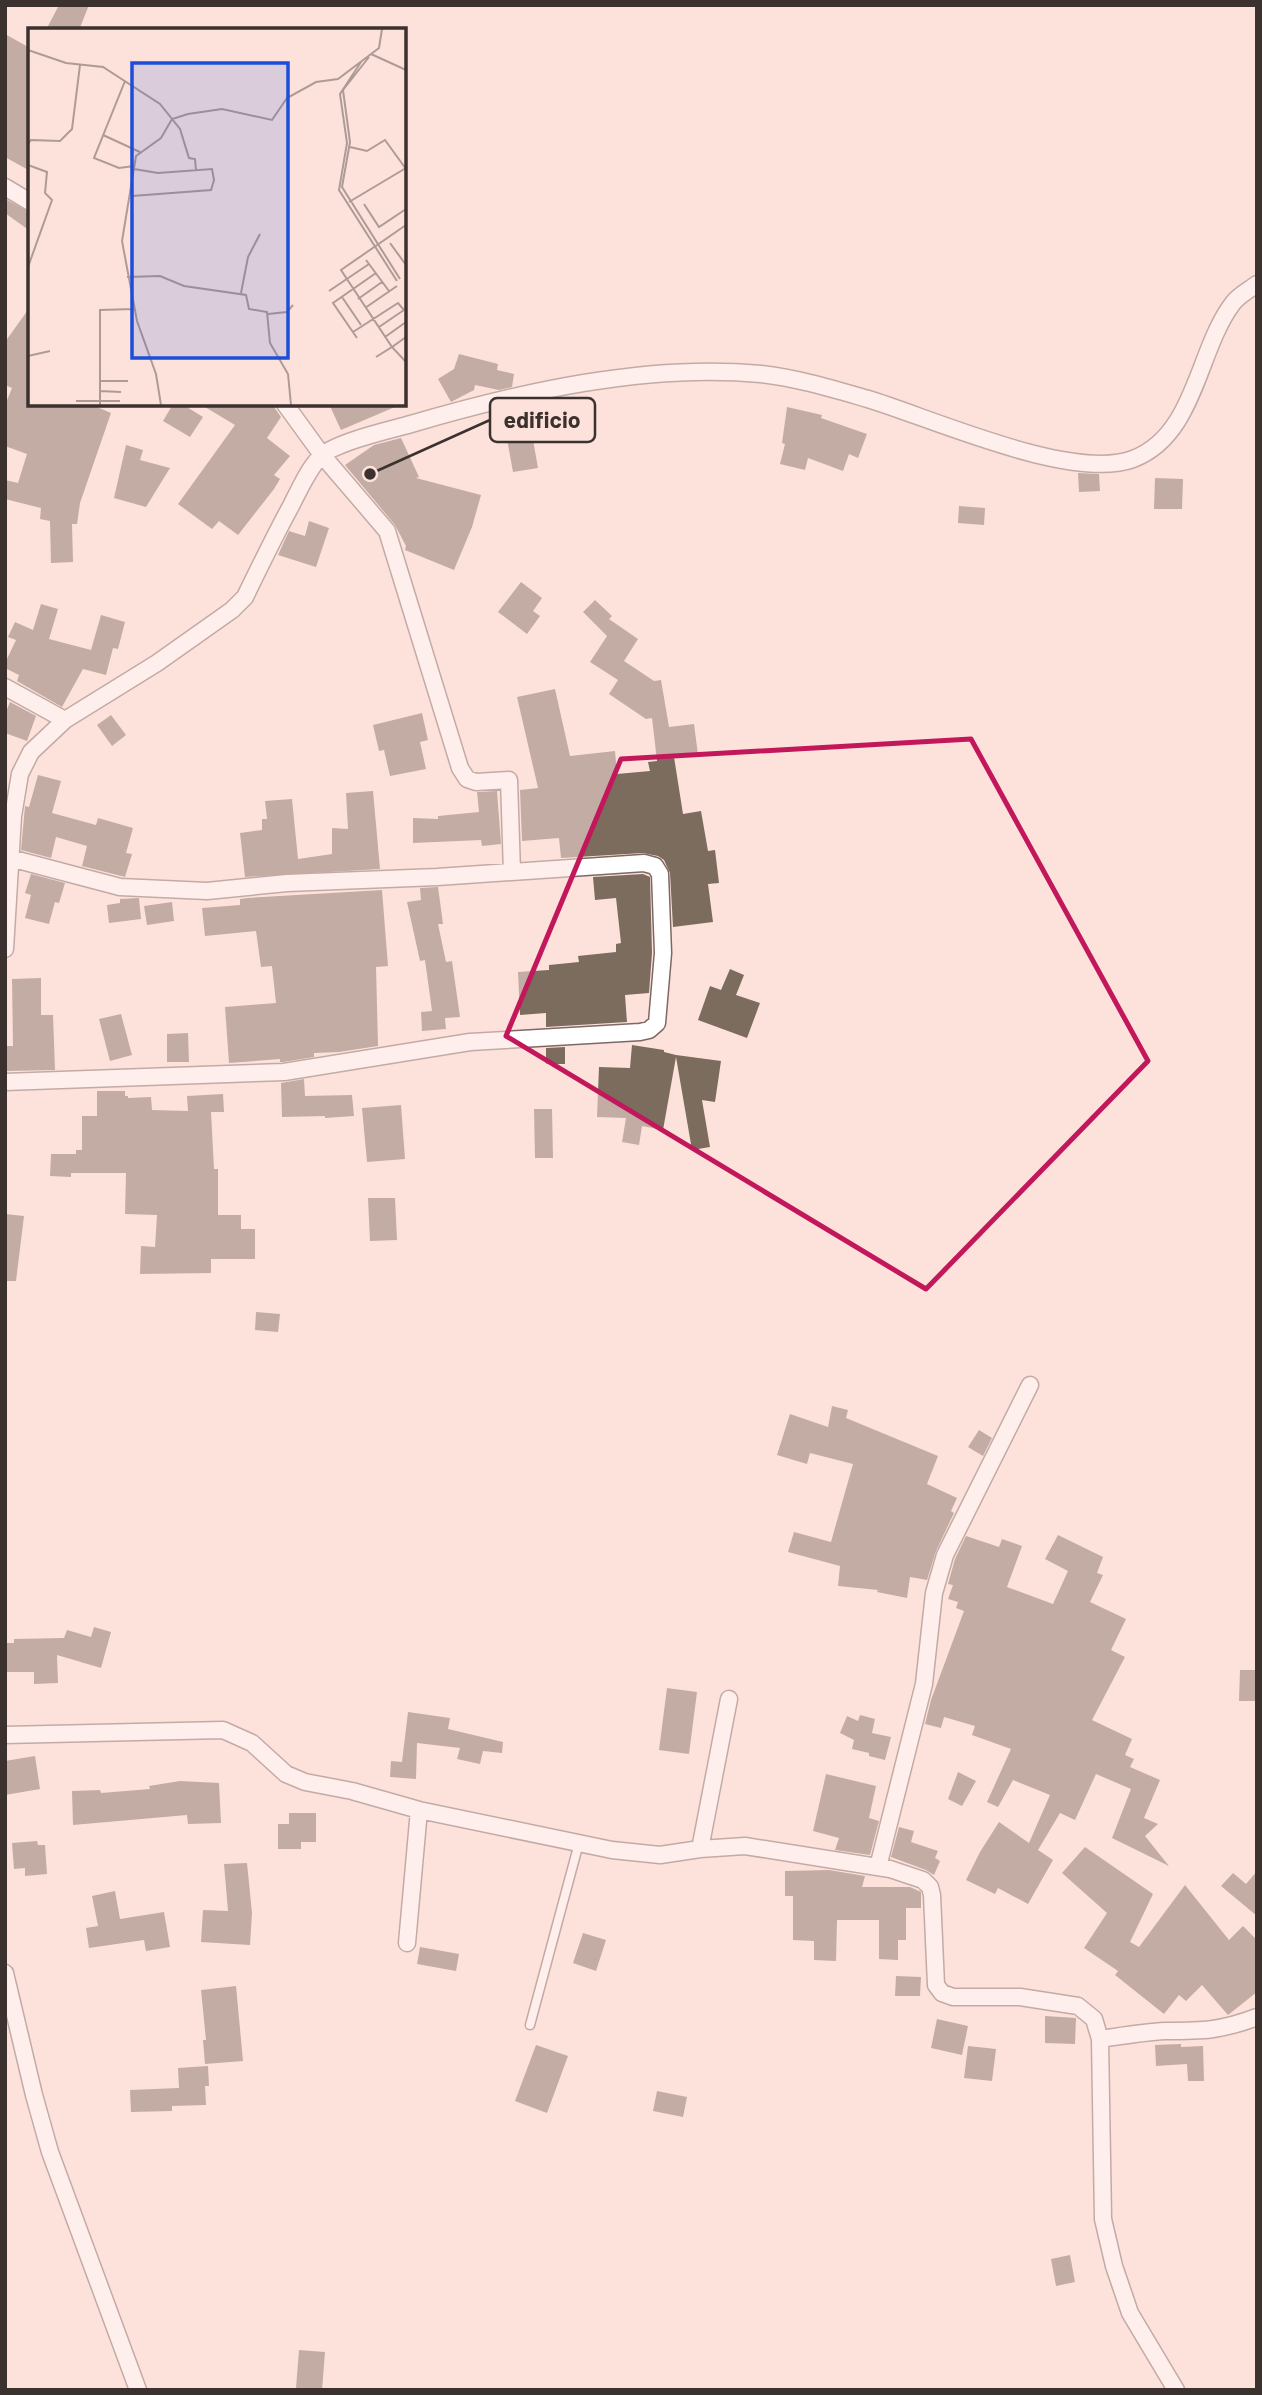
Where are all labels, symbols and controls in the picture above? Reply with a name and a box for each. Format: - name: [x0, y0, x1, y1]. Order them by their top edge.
- inset map: [28, 28, 406, 406]
- callout: edificio: [490, 398, 595, 442]
- text: edificio: [503, 405, 581, 433]

